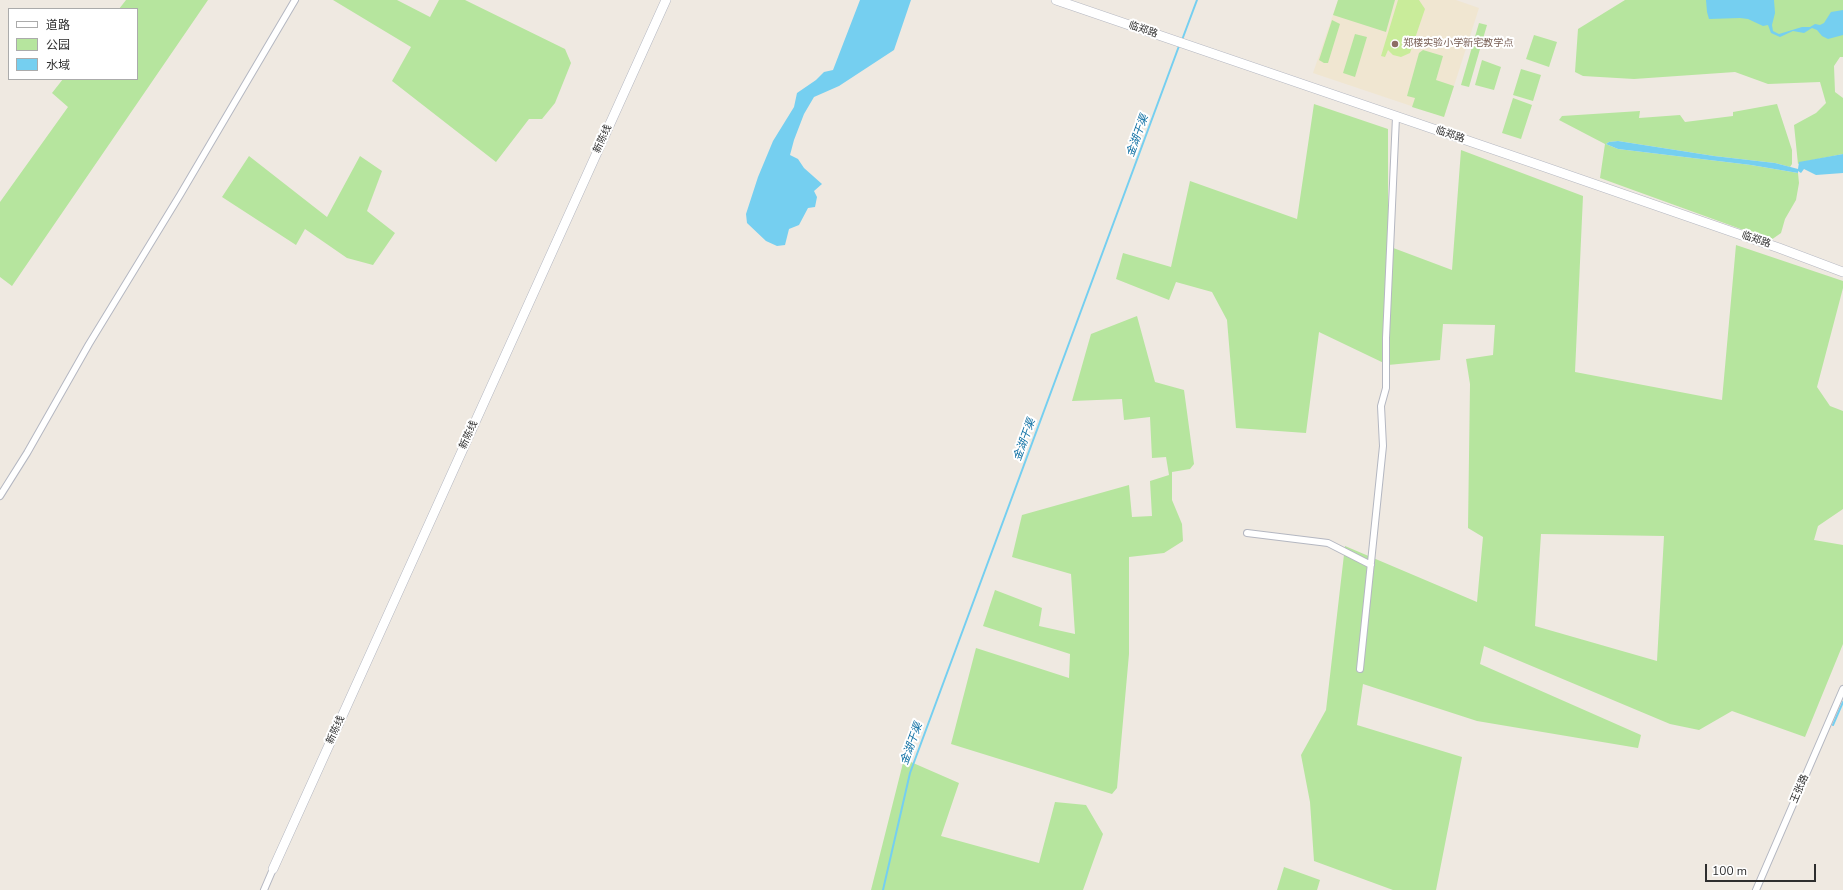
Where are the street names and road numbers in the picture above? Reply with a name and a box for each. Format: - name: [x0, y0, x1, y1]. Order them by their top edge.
- street label: 临郑路: [1127, 19, 1159, 41]
- street label: 新陈线: [591, 123, 615, 155]
- street label: 临郑路: [1434, 124, 1466, 146]
- street label: 临郑路: [1740, 229, 1772, 251]
- street label: 新陈线: [457, 419, 481, 451]
- street label: 新陈线: [324, 714, 348, 746]
- street label: 王张路: [1789, 773, 1811, 805]

